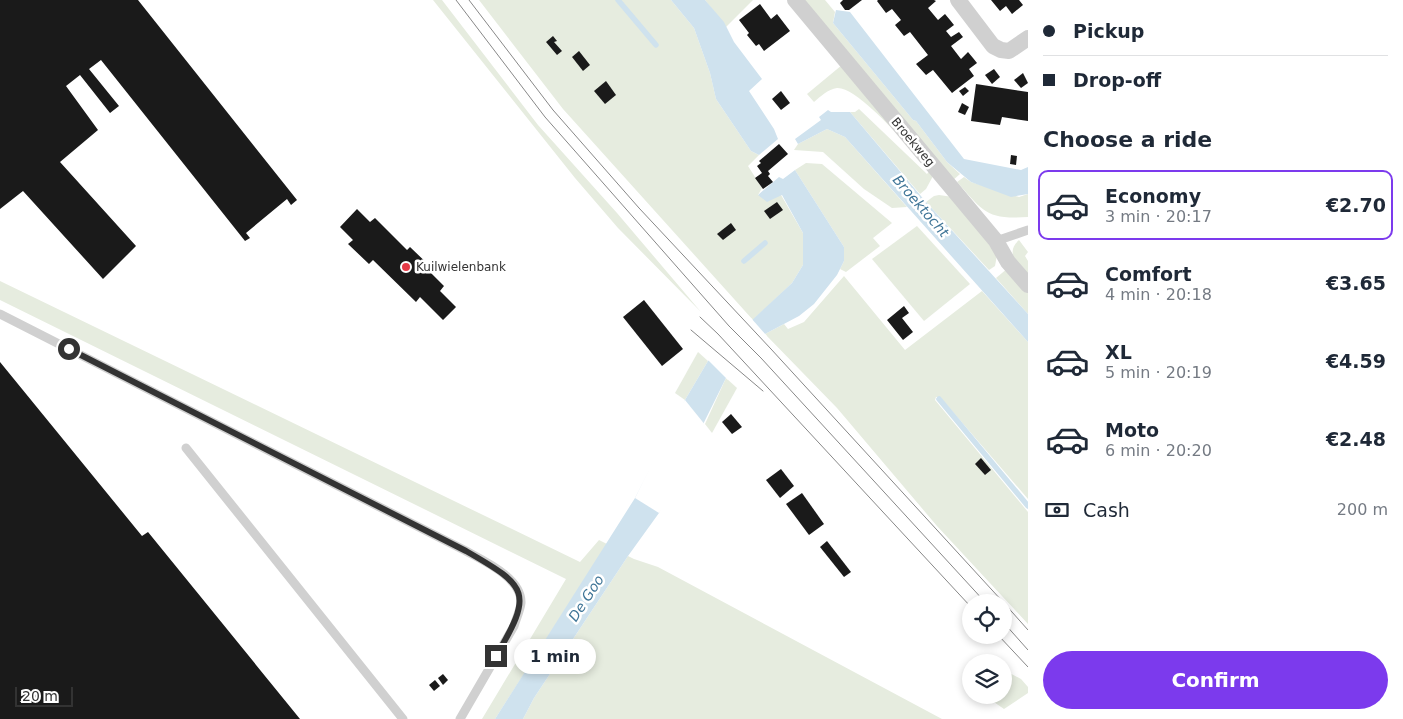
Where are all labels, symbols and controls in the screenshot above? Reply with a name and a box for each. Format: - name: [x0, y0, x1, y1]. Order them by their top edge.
- text: Pickup: [1073, 20, 1144, 42]
- text: Drop-off: [1073, 69, 1161, 91]
- street label: Broekweg: [889, 115, 937, 169]
- text: Choose a ride: [1043, 127, 1212, 152]
- water label: Broektocht: [890, 172, 953, 241]
- icon: car: [1045, 183, 1090, 228]
- text: Economy: [1105, 185, 1201, 207]
- text: €2.70: [1326, 194, 1386, 216]
- text: 3 min · 20:17: [1105, 207, 1212, 226]
- place label: Kuilwielenbank: [416, 260, 506, 274]
- marker: Kuilwielenbank: [400, 261, 412, 273]
- icon: car: [1045, 261, 1090, 306]
- text: Comfort: [1105, 263, 1192, 285]
- text: €3.65: [1326, 272, 1386, 294]
- text: 4 min · 20:18: [1105, 285, 1212, 304]
- route start: [58, 338, 80, 360]
- icon: car: [1045, 339, 1090, 384]
- text: XL: [1105, 341, 1132, 363]
- text: €4.59: [1326, 350, 1386, 372]
- text: 5 min · 20:19: [1105, 363, 1212, 382]
- icon: car: [1045, 417, 1090, 462]
- text: Moto: [1105, 419, 1159, 441]
- text: €2.48: [1326, 428, 1386, 450]
- text: 6 min · 20:20: [1105, 441, 1212, 460]
- icon: cash: [1043, 496, 1071, 524]
- text: Cash: [1083, 499, 1130, 521]
- text: 200 m: [1337, 500, 1388, 519]
- water label: De Goo: [565, 572, 607, 624]
- map controls: [962, 594, 1012, 704]
- button: locate: [962, 594, 1012, 644]
- callout: 1 min: [514, 638, 596, 674]
- route end: [485, 645, 507, 667]
- text: 1 min: [530, 647, 580, 666]
- button: Confirm: [1043, 651, 1388, 709]
- button: layers: [962, 654, 1012, 704]
- scale bar: [15, 684, 72, 707]
- text: 20 m: [22, 688, 58, 704]

